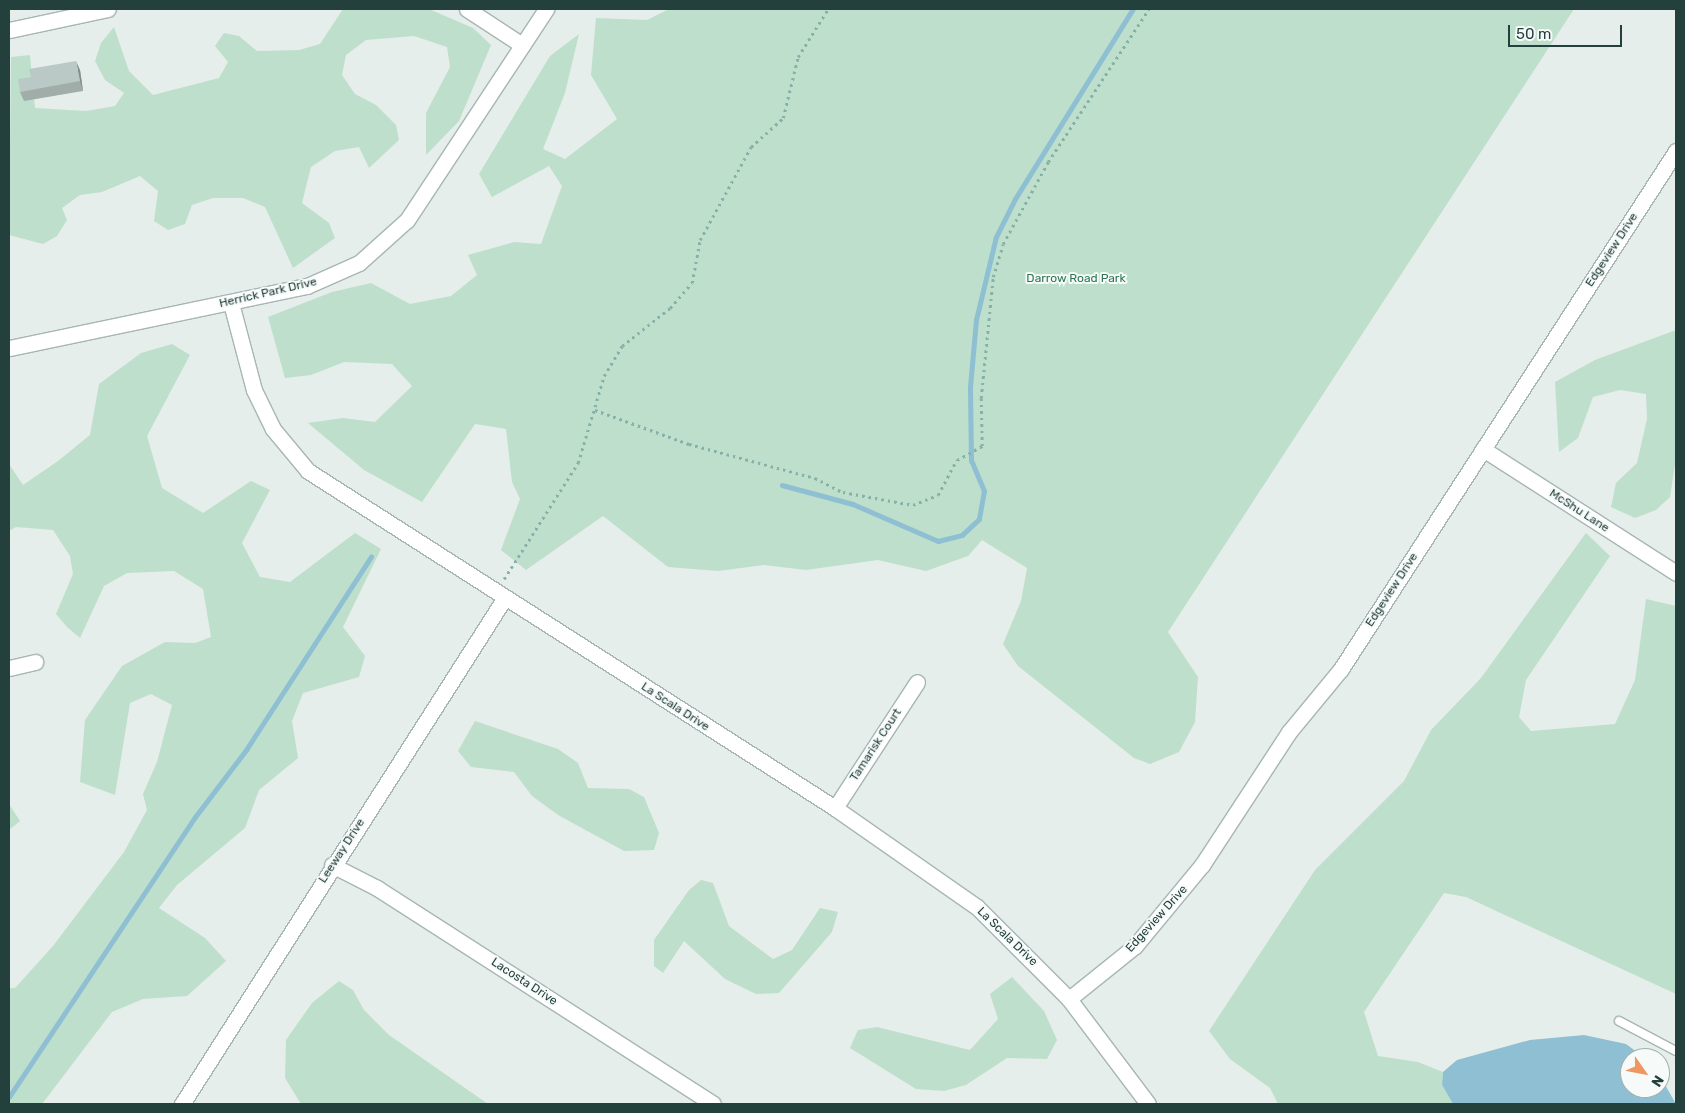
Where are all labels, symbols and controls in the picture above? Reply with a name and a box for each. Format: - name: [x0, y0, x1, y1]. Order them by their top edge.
- scale bar: [1510, 15, 1624, 47]
- text: 50 m: [1516, 25, 1551, 43]
- street label: Edgeview Drive: [1583, 210, 1641, 290]
- park label: Darrow Road Park: [1026, 272, 1126, 286]
- street label: Herrick Park Drive: [218, 275, 318, 311]
- street label: McShu Lane: [1546, 486, 1612, 536]
- street label: Edgeview Drive: [1363, 550, 1421, 630]
- street label: La Scala Drive: [638, 680, 712, 734]
- street label: Tamarisk Court: [847, 706, 905, 784]
- street label: Leeway Drive: [316, 816, 368, 886]
- street label: Edgeview Drive: [1123, 882, 1191, 956]
- street label: La Scala Drive: [974, 905, 1040, 969]
- street label: Lacosta Drive: [488, 955, 560, 1009]
- north arrow: [1620, 1048, 1670, 1098]
- text: N: [1647, 1072, 1667, 1090]

